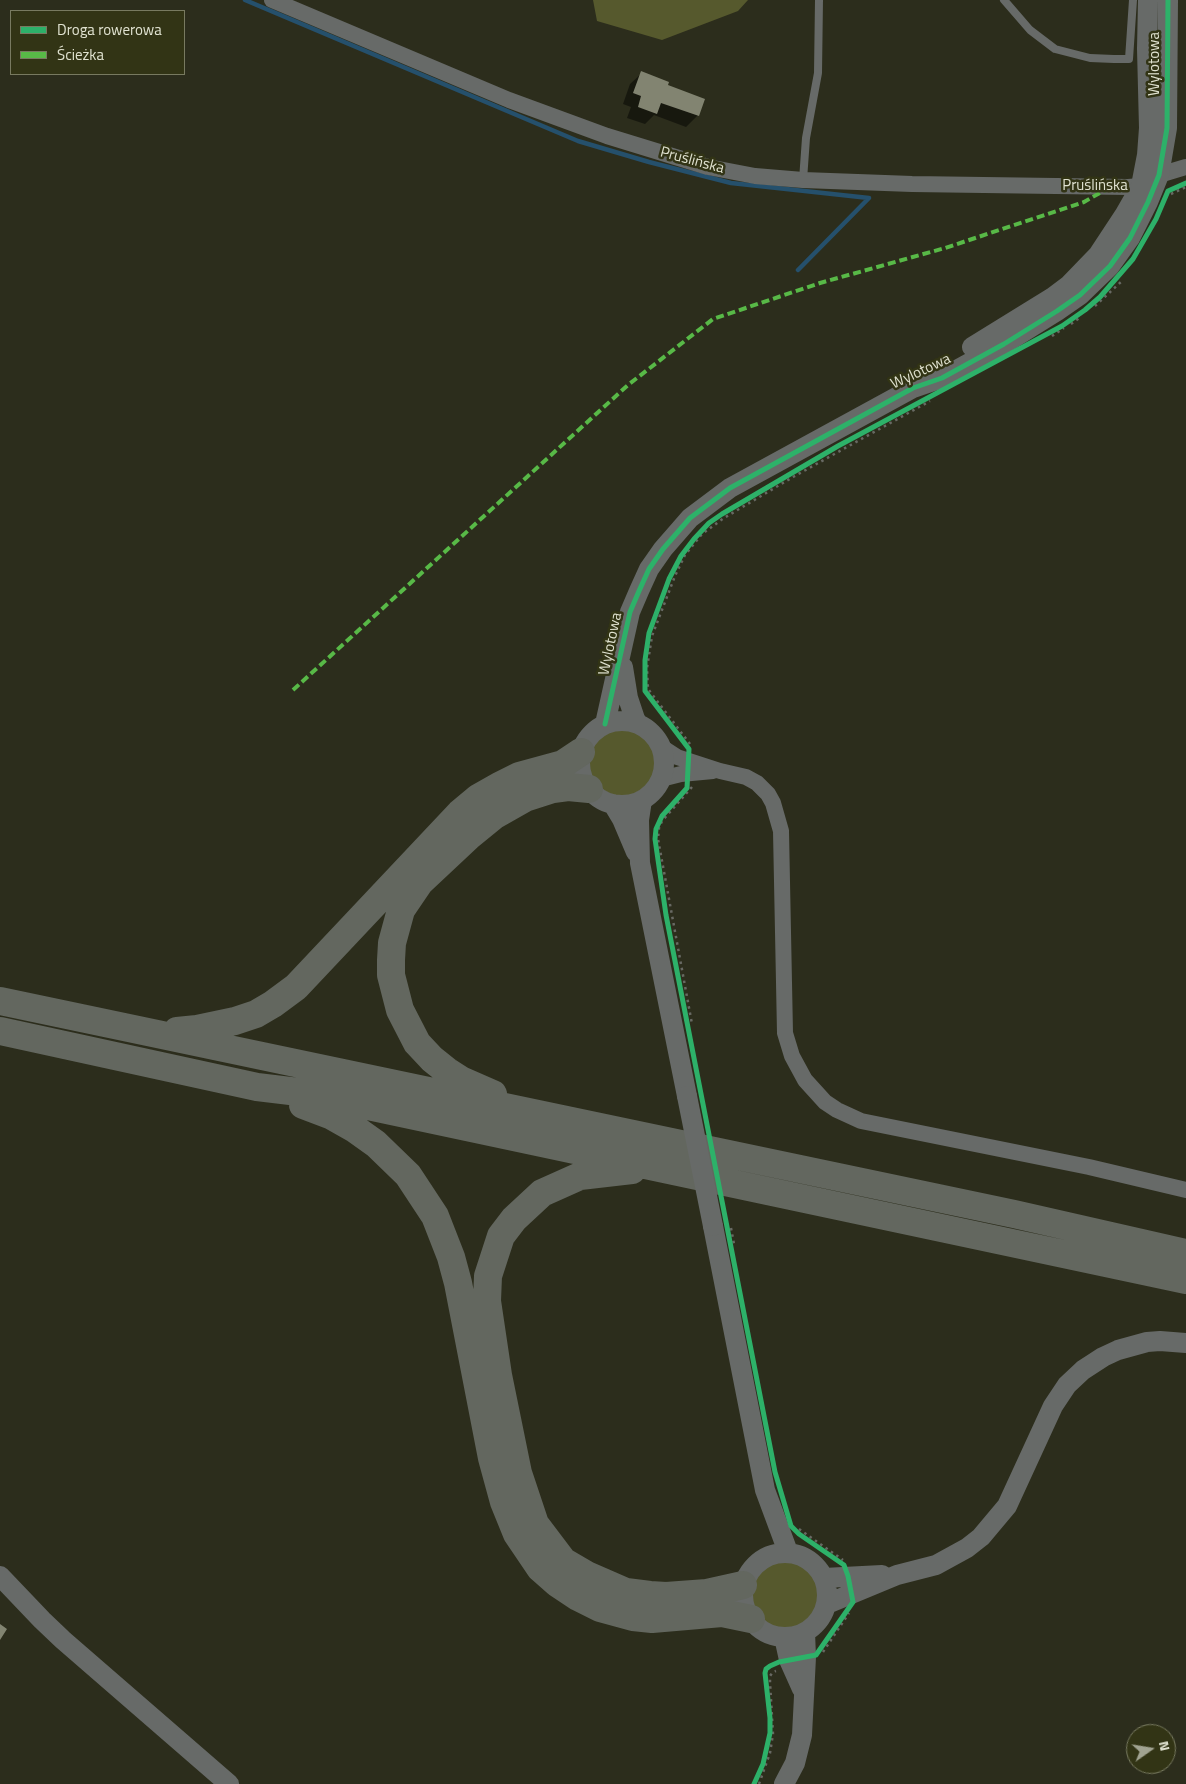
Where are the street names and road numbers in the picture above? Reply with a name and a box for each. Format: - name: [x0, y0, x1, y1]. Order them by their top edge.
- street label: Wylotowa: [1146, 32, 1164, 96]
- street label: Pruślińska: [658, 144, 726, 178]
- street label: Pruślińska: [1062, 177, 1128, 195]
- street label: Wylotowa: [888, 350, 954, 394]
- street label: Wylotowa: [596, 611, 626, 677]

